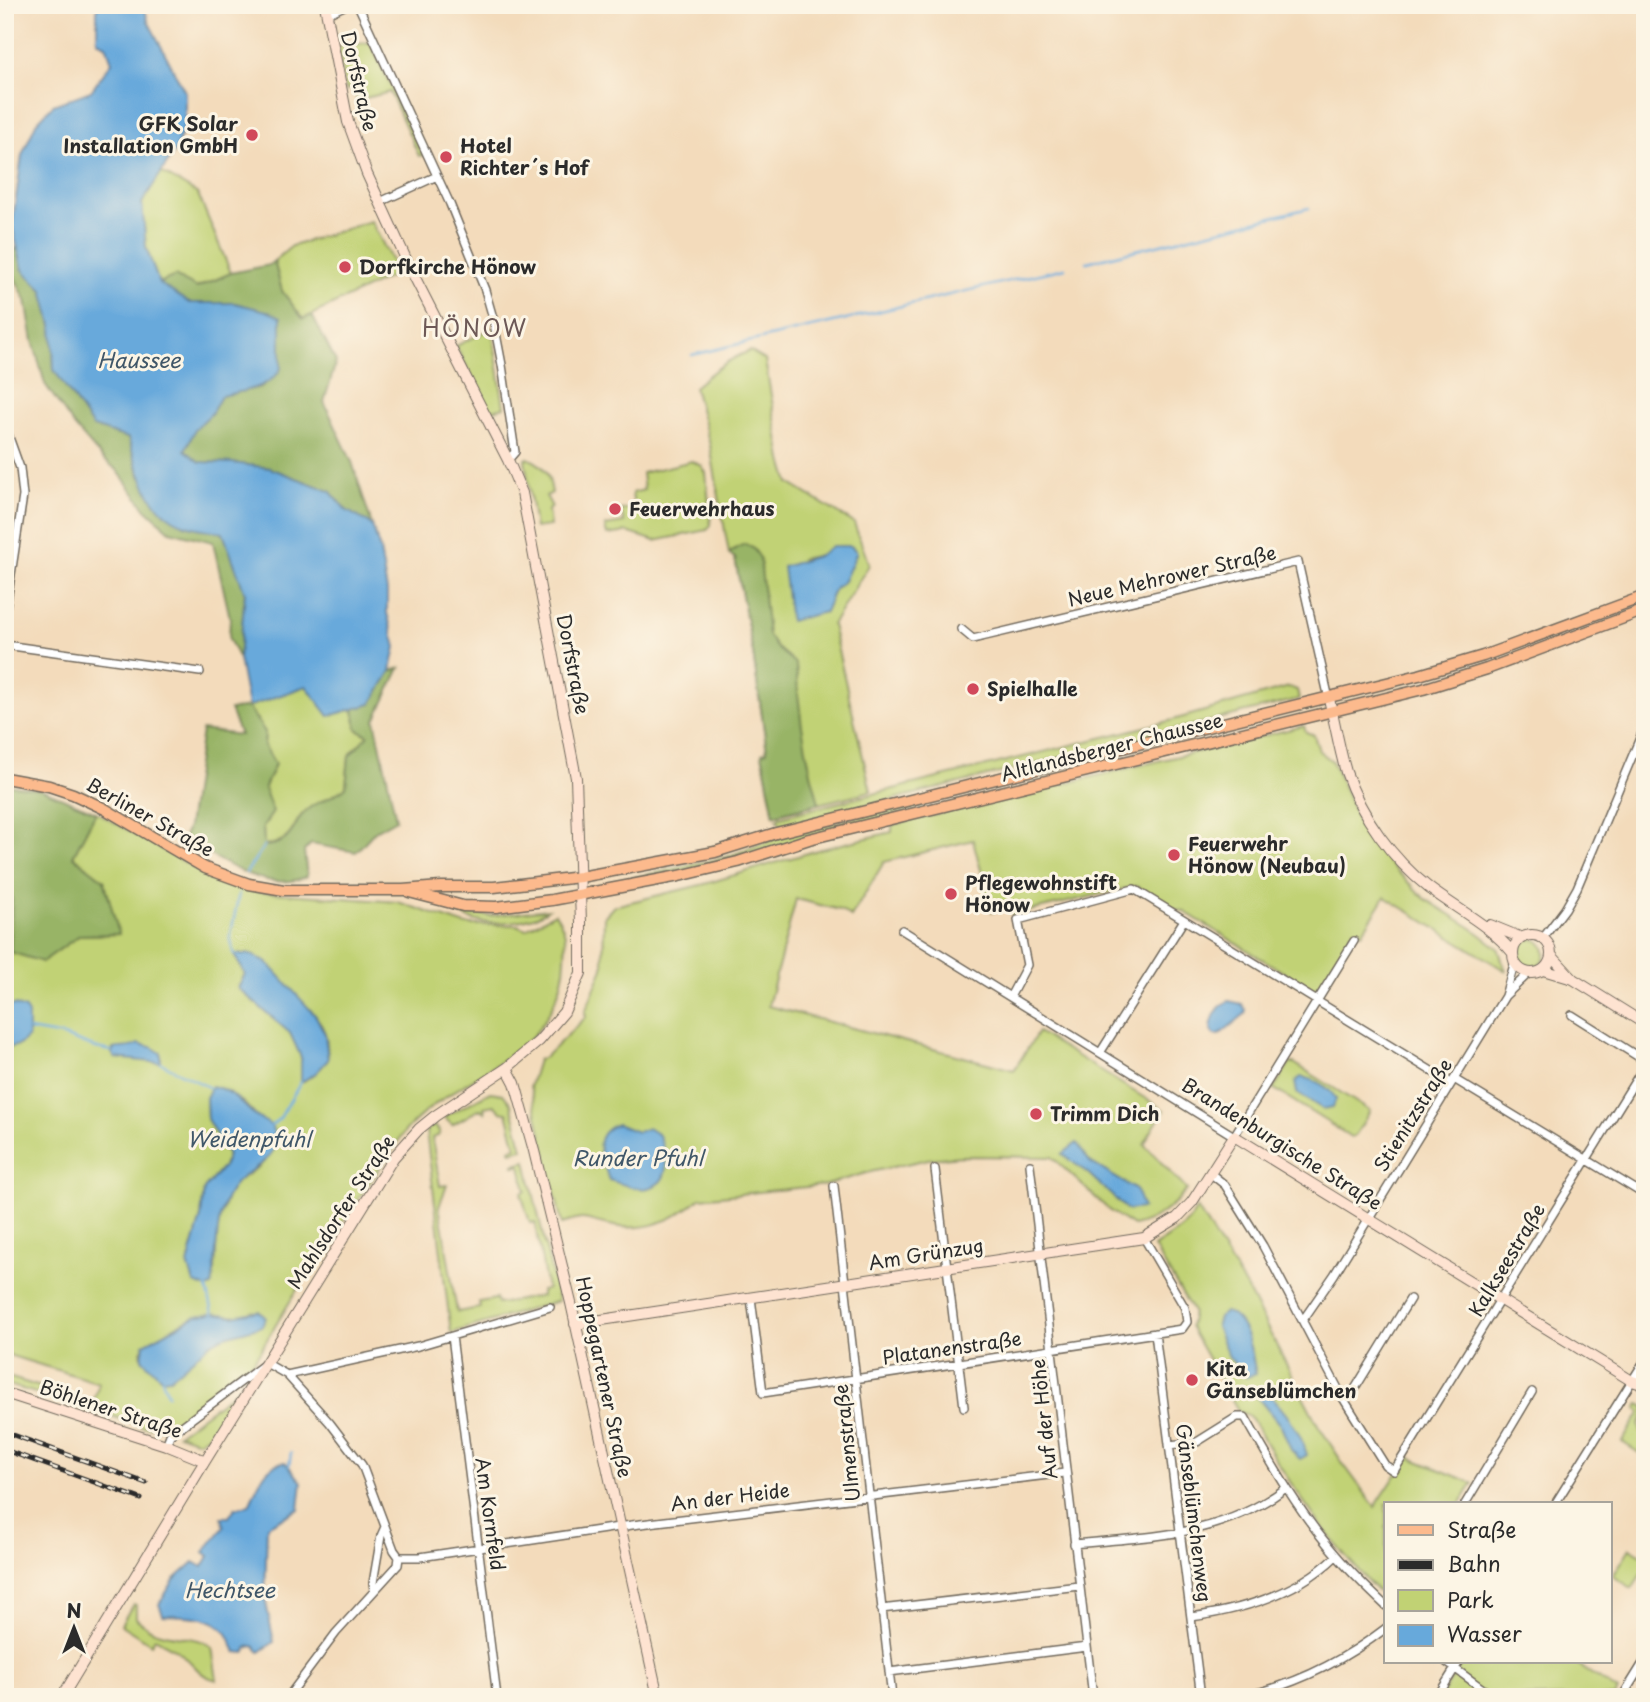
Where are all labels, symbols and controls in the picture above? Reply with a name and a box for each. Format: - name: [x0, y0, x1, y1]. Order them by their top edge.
- street label: Dorfstraße: [335, 28, 385, 134]
- place label: GFK Solar Installation GmbH: [63, 109, 238, 159]
- marker: GFK Solar Installation GmbH: [244, 127, 260, 143]
- place label: Hotel Richter´s Hof: [460, 131, 591, 181]
- marker: Hotel Richter´s Hof: [438, 149, 454, 165]
- place label: Dorfkirche Hönow: [359, 252, 536, 280]
- marker: Dorfkirche Hönow: [337, 259, 353, 275]
- district label: HÖNOW: [422, 310, 528, 345]
- water label: Haussee: [97, 343, 182, 375]
- place label: Feuerwehrhaus: [629, 494, 775, 522]
- marker: Feuerwehrhaus: [607, 501, 623, 517]
- street label: Neue Mehrower Straße: [1065, 537, 1279, 613]
- street label: Dorfstraße: [550, 611, 597, 717]
- place label: Spielhalle: [987, 674, 1078, 702]
- marker: Spielhalle: [965, 681, 981, 697]
- street label: Altlandsberger Chaussee: [998, 705, 1226, 787]
- street label: Berliner Straße: [81, 769, 219, 863]
- place label: Feuerwehr Hönow (Neubau): [1188, 829, 1346, 879]
- marker: Feuerwehr Hönow (Neubau): [1166, 847, 1182, 863]
- place label: Pflegewohnstift Hönow: [965, 868, 1117, 918]
- marker: Pflegewohnstift Hönow: [943, 886, 959, 902]
- street label: Stienitzstraße: [1366, 1052, 1458, 1176]
- street label: Brandenburgische Straße: [1177, 1070, 1388, 1216]
- place label: Trimm Dich: [1050, 1099, 1159, 1127]
- marker: Trimm Dich: [1028, 1106, 1044, 1122]
- water label: Weidenpfuhl: [187, 1122, 314, 1154]
- street label: Mahlsdorfer Straße: [280, 1129, 401, 1294]
- water label: Runder Pfuhl: [573, 1141, 706, 1173]
- street label: Kalkseestraße: [1461, 1198, 1551, 1321]
- street label: Am Grünzug: [866, 1230, 985, 1276]
- street label: Hoppegartener Straße: [570, 1274, 640, 1480]
- street label: Platanenstraße: [881, 1323, 1023, 1371]
- place label: Kita Gänseblümchen: [1206, 1354, 1356, 1404]
- street label: Auf der Höhe: [1023, 1358, 1063, 1481]
- street label: Böhlener Straße: [36, 1372, 186, 1444]
- marker: Kita Gänseblümchen: [1184, 1372, 1200, 1388]
- street label: Ulmenstraße: [826, 1383, 866, 1503]
- street label: Gänseblümchenweg: [1170, 1422, 1220, 1604]
- street label: Am Kornfeld: [469, 1455, 513, 1572]
- street label: An der Heide: [669, 1475, 791, 1517]
- legend: [1384, 1502, 1612, 1664]
- text: Straße: [1447, 1513, 1516, 1545]
- text: Bahn: [1447, 1547, 1501, 1579]
- water label: Hechtsee: [185, 1573, 276, 1605]
- text: Park: [1447, 1583, 1494, 1615]
- north arrow: [38, 1594, 108, 1664]
- text: N: [66, 1596, 82, 1624]
- text: Wasser: [1447, 1617, 1522, 1649]

